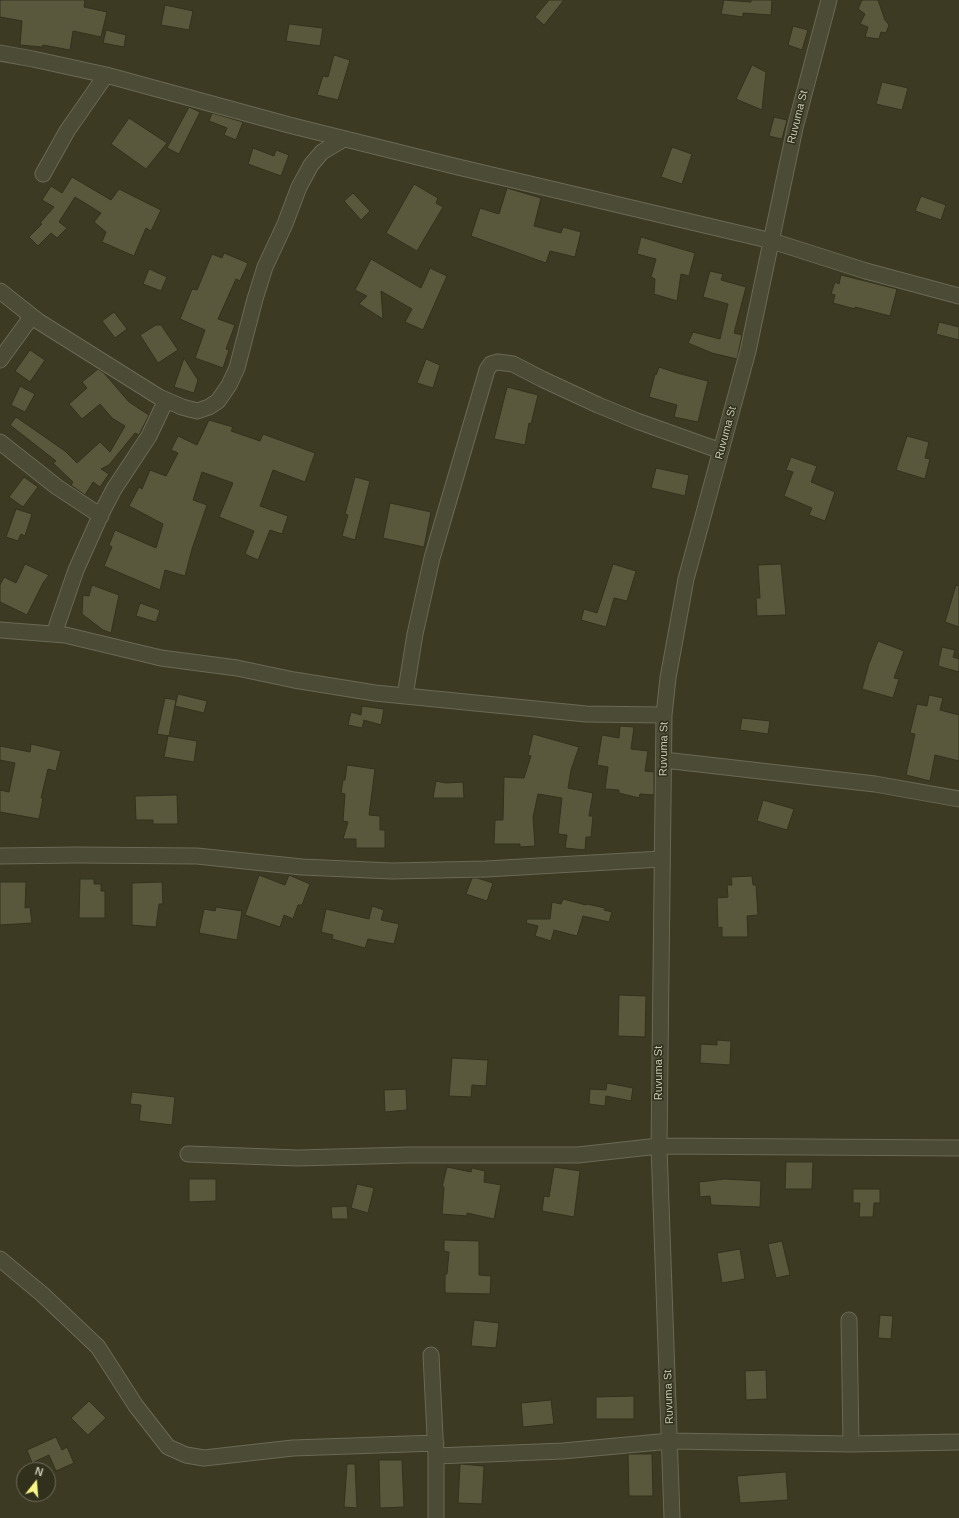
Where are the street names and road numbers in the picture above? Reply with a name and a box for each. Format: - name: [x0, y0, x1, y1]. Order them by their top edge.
- street label: Ruvuma St: [785, 89, 811, 145]
- street label: Ruvuma St: [713, 405, 739, 461]
- street label: Ruvuma St: [657, 722, 671, 776]
- street label: Ruvuma St: [652, 1046, 666, 1100]
- street label: Ruvuma St: [661, 1370, 677, 1424]

